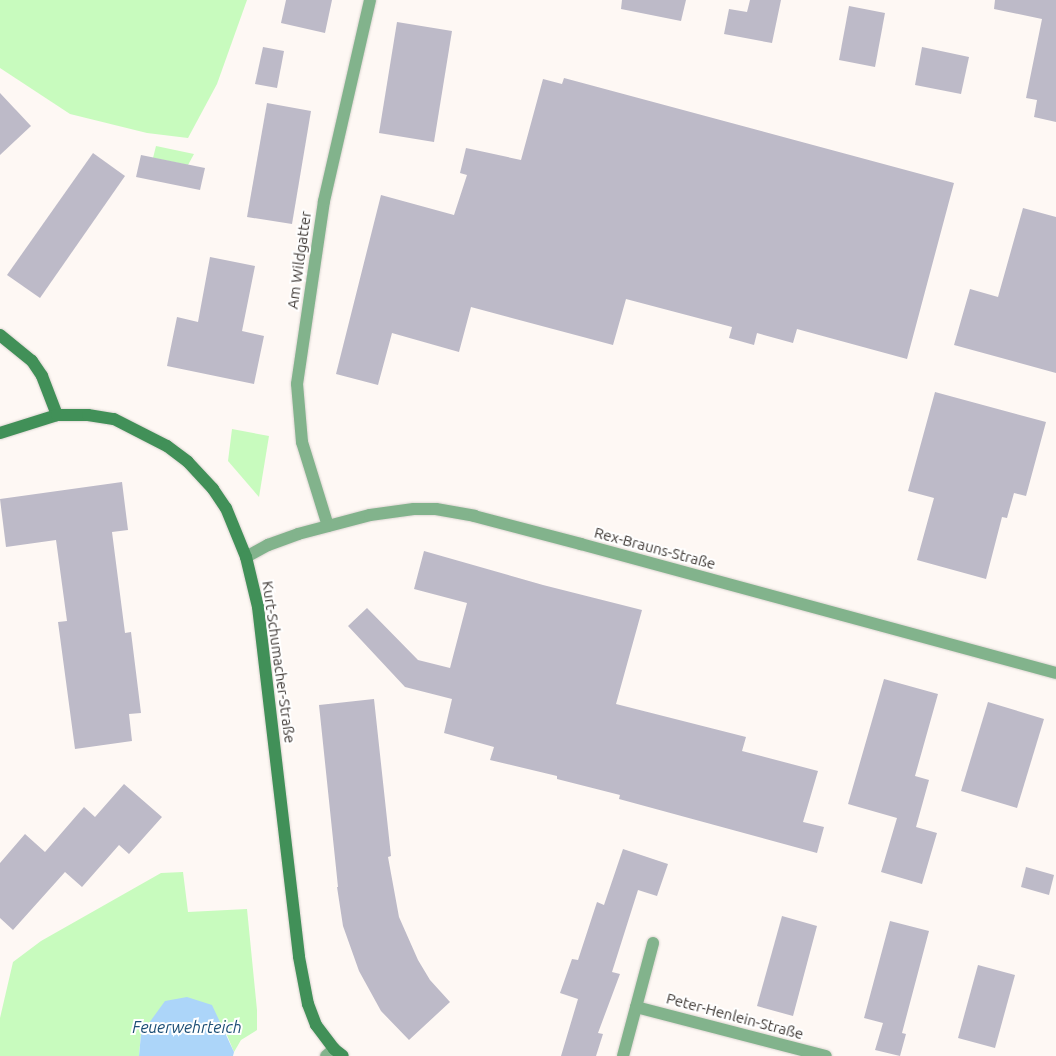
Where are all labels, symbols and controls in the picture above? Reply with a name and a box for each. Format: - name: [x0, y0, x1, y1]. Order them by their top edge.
- street label: Am Wildgatter: [283, 210, 315, 310]
- street label: Rex-Brauns-Straße: [592, 523, 718, 573]
- street label: Kurt-Schumacher-Straße: [259, 580, 299, 744]
- street label: Peter-Henlein-Straße: [664, 989, 806, 1043]
- water label: Feuerwehrteich: [132, 1017, 242, 1037]

